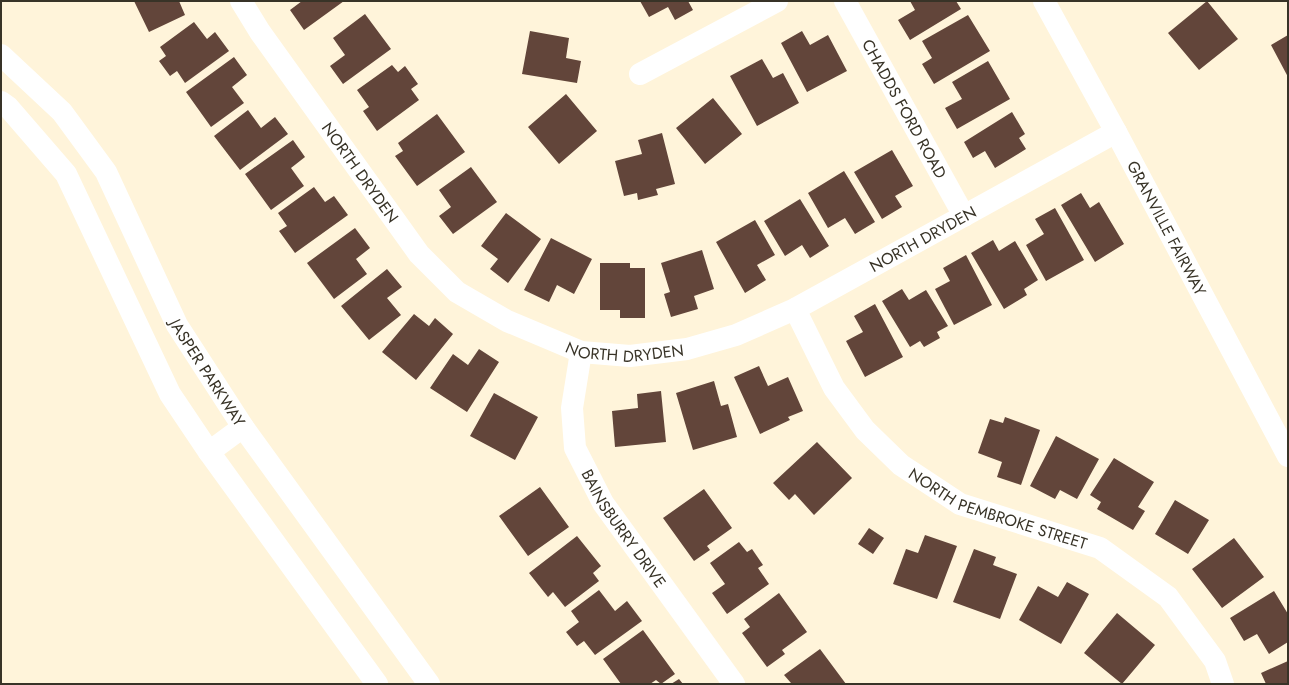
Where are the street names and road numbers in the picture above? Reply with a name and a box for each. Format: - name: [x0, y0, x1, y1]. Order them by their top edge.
- street label: CHADDS FORD ROAD: [856, 35, 952, 183]
- street label: NORTH DRYDEN: [316, 118, 404, 228]
- street label: GRANVILLE FAIRWAY: [1121, 156, 1212, 300]
- street label: NORTH DRYDEN: [865, 200, 980, 278]
- street label: JASPER PARKWAY: [163, 314, 251, 431]
- street label: NORTH DRYDEN: [562, 336, 685, 368]
- street label: NORTH PEMBROKE STREET: [904, 462, 1090, 555]
- street label: BAINSBURRY DRIVE: [576, 465, 671, 592]

